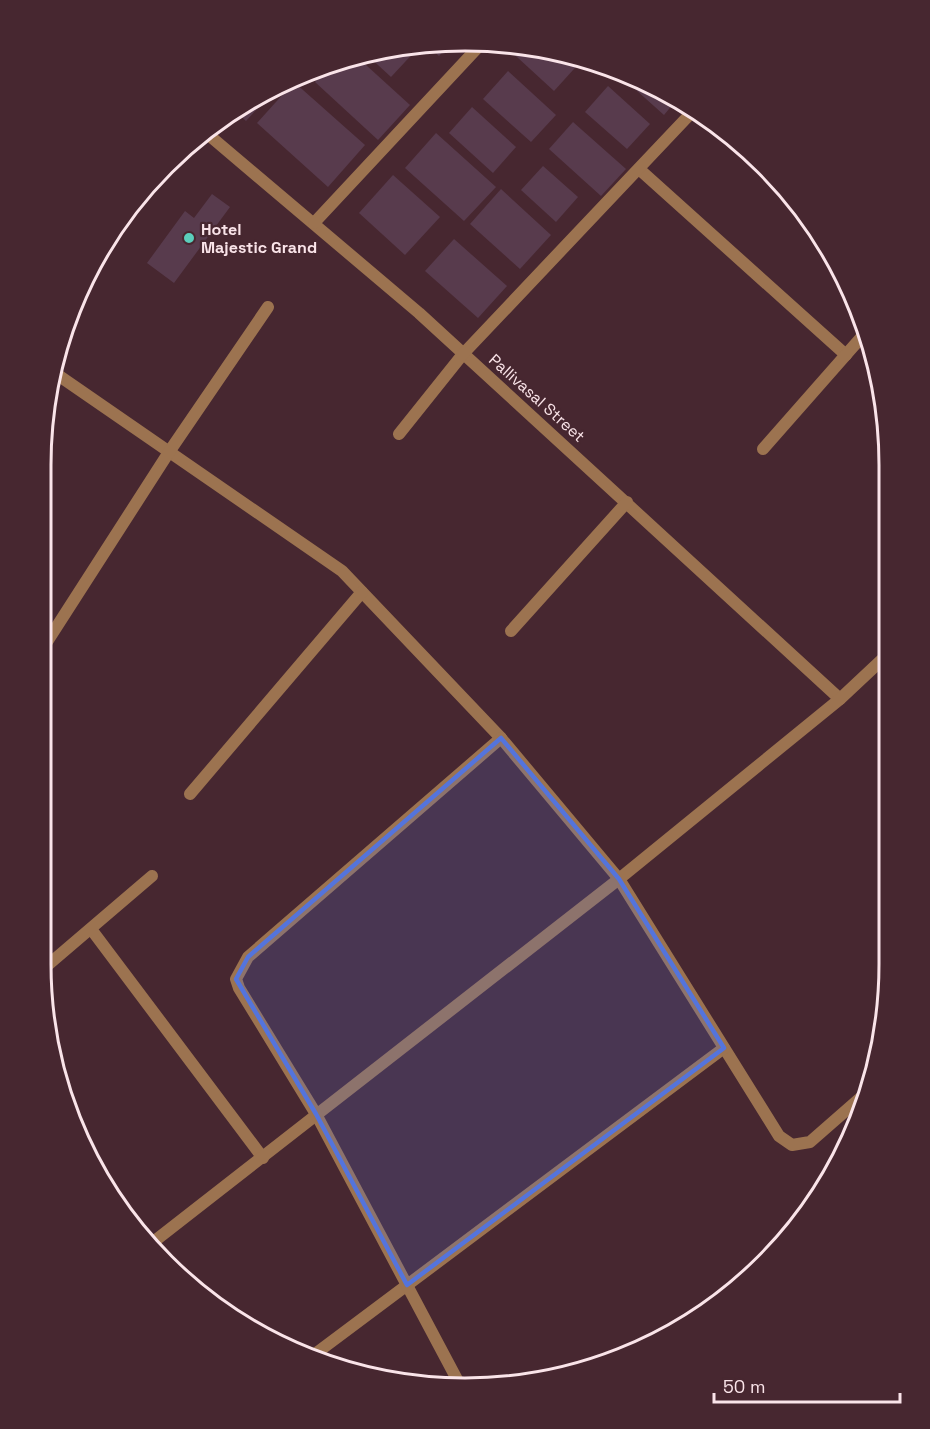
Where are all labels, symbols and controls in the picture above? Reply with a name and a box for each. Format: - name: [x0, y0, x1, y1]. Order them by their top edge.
- place label: Hotel Majestic Grand: [201, 219, 317, 258]
- marker: Hotel Majestic Grand: [182, 231, 196, 245]
- street label: Pallivasal Street: [484, 349, 590, 447]
- scale bar: [714, 1366, 900, 1404]
- text: 50 m: [723, 1375, 765, 1398]

